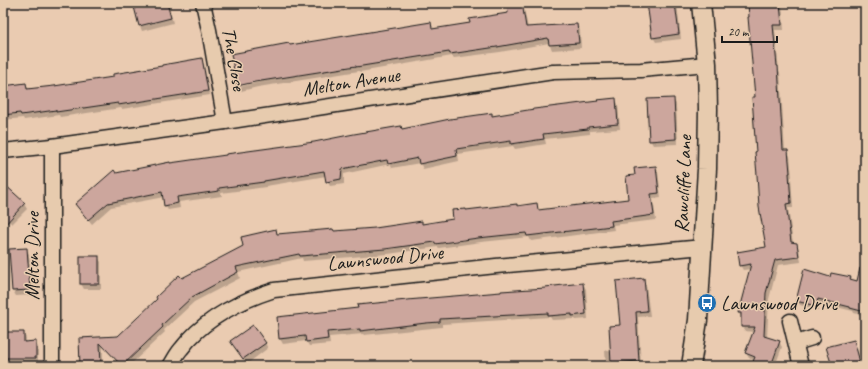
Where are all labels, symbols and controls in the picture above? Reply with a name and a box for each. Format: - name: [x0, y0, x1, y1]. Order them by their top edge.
- scale bar: [722, 18, 777, 44]
- text: 20 m: [728, 24, 750, 40]
- street label: The Close: [216, 26, 252, 94]
- street label: Melton Avenue: [301, 62, 403, 102]
- street label: Rawcliffe Lane: [669, 133, 697, 233]
- street label: Melton Drive: [20, 211, 45, 300]
- street label: Lawnswood Drive: [326, 239, 446, 277]
- place label: Lawnswood Drive: [721, 291, 839, 316]
- bus stop icon: Lawnswood Drive: [696, 292, 718, 314]

